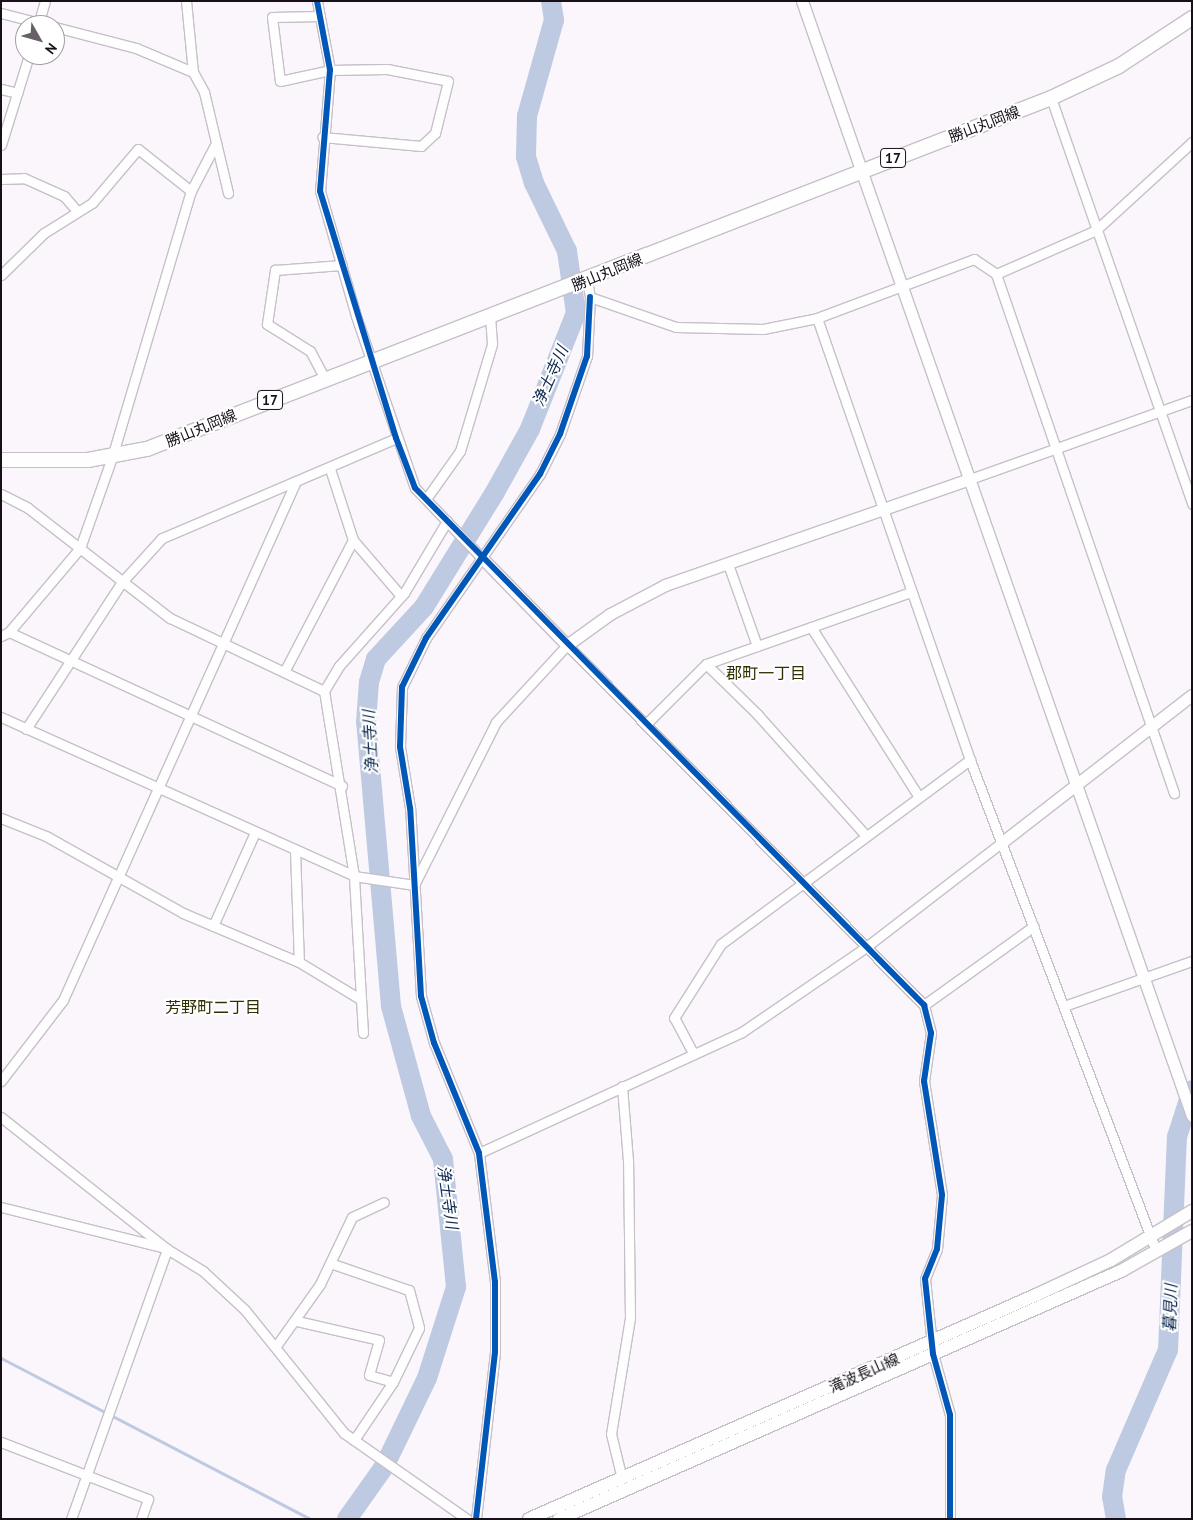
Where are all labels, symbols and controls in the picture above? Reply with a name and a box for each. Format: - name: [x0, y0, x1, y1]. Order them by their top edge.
- north arrow: [15, 15, 65, 65]
- text: N: [41, 39, 61, 58]
- street label: 勝山丸岡線: [946, 102, 1022, 146]
- road number: 17: [879, 146, 907, 170]
- street label: 勝山丸岡線: [569, 250, 645, 294]
- water label: 浄土寺川: [528, 343, 572, 409]
- road number: 17: [256, 388, 284, 412]
- street label: 勝山丸岡線: [163, 406, 239, 450]
- district label: 郡町一丁目: [726, 663, 806, 683]
- water label: 浄土寺川: [359, 710, 381, 774]
- district label: 芳野町二丁目: [165, 997, 261, 1017]
- water label: 浄土寺川: [434, 1164, 462, 1230]
- water label: 暮見川: [1160, 1284, 1180, 1332]
- street label: 滝波長山線: [826, 1350, 902, 1396]

